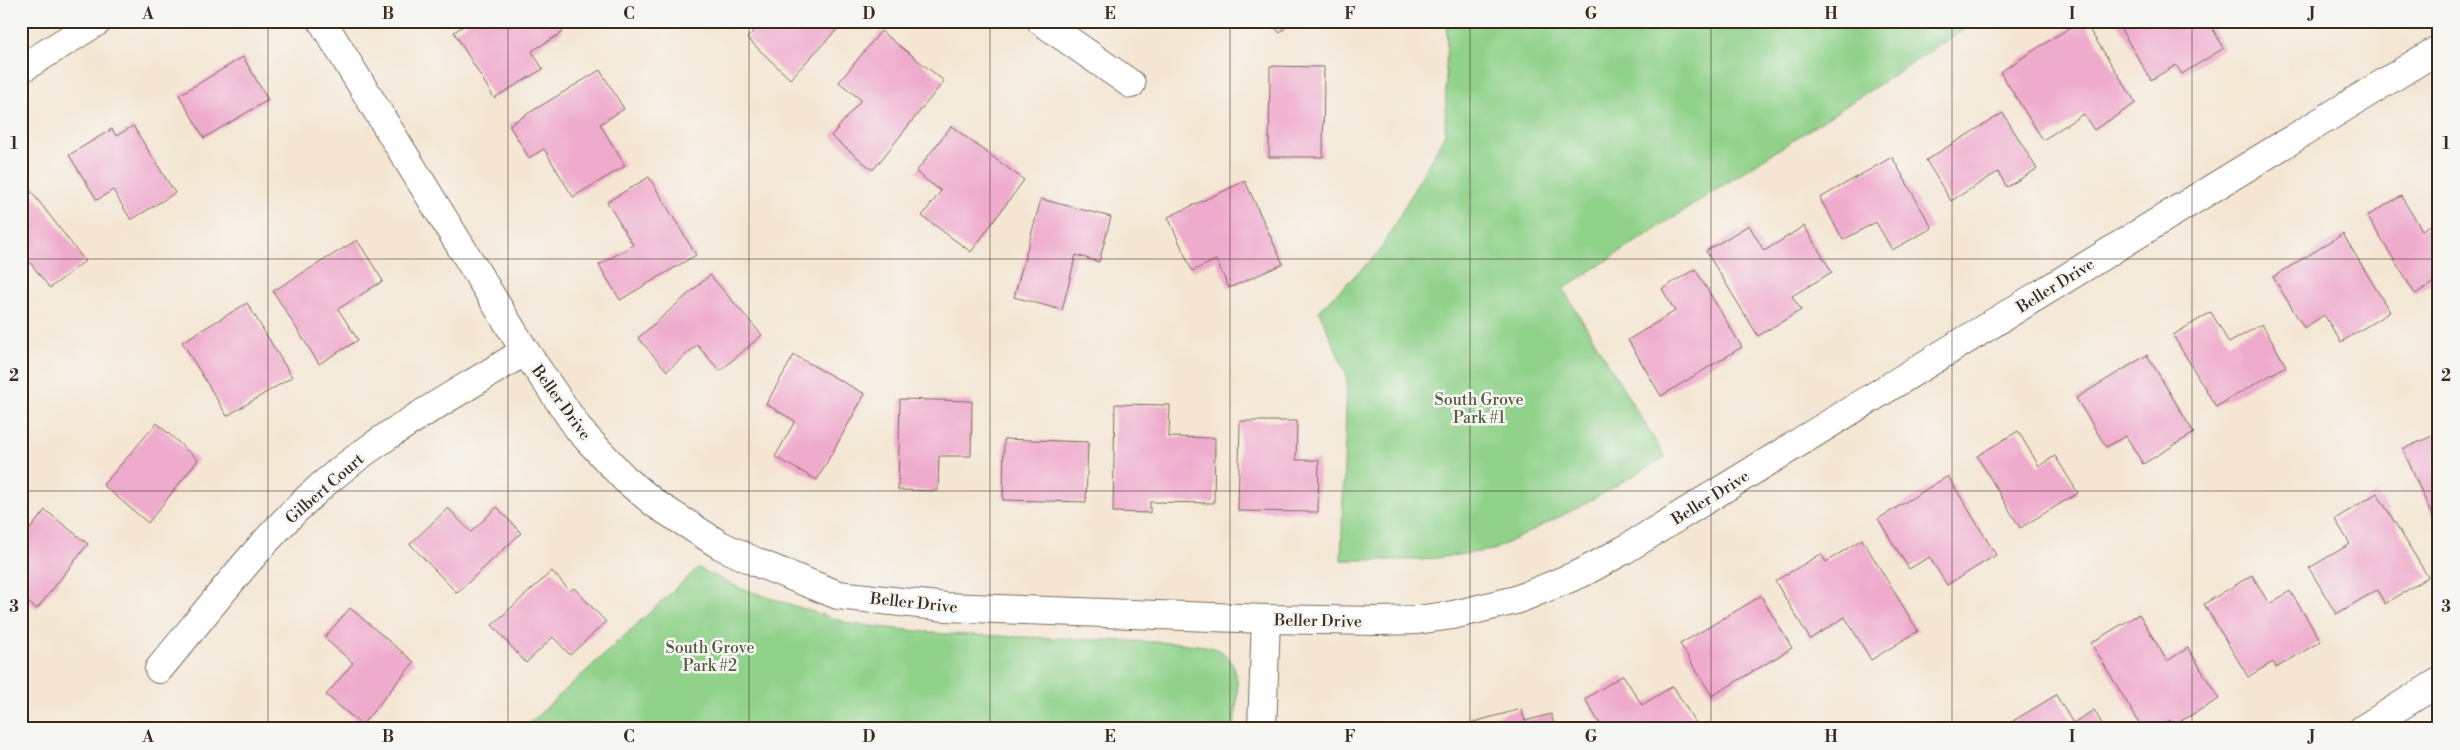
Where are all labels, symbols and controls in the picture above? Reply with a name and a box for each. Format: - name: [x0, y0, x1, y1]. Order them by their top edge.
- text: A: [141, 4, 154, 24]
- text: B: [382, 4, 394, 24]
- text: C: [623, 4, 635, 24]
- text: D: [863, 4, 876, 24]
- text: E: [1104, 4, 1116, 24]
- text: F: [1344, 4, 1356, 24]
- text: G: [1585, 4, 1598, 24]
- text: H: [1824, 4, 1838, 24]
- text: I: [2069, 4, 2075, 24]
- text: J: [2307, 4, 2315, 24]
- text: 1: [10, 134, 18, 154]
- text: 1: [2442, 134, 2450, 154]
- street label: Beller Drive: [2012, 254, 2098, 318]
- street label: Beller Drive: [527, 360, 595, 444]
- text: 2: [9, 366, 19, 386]
- text: 2: [2441, 366, 2451, 386]
- park label: South Grove Park #1: [1435, 390, 1523, 428]
- street label: Gilbert Court: [281, 449, 368, 528]
- street label: Beller Drive: [1667, 466, 1753, 530]
- street label: Beller Drive: [868, 588, 959, 618]
- text: 3: [9, 597, 19, 617]
- text: 3: [2441, 597, 2451, 617]
- street label: Beller Drive: [1273, 610, 1362, 632]
- park label: South Grove Park #2: [666, 638, 754, 676]
- text: A: [141, 727, 154, 747]
- text: B: [382, 727, 394, 747]
- text: C: [623, 727, 635, 747]
- text: D: [863, 727, 876, 747]
- text: E: [1104, 727, 1116, 747]
- text: F: [1344, 727, 1356, 747]
- text: G: [1585, 727, 1598, 747]
- text: H: [1824, 727, 1838, 747]
- text: I: [2069, 727, 2075, 747]
- text: J: [2307, 727, 2315, 747]

